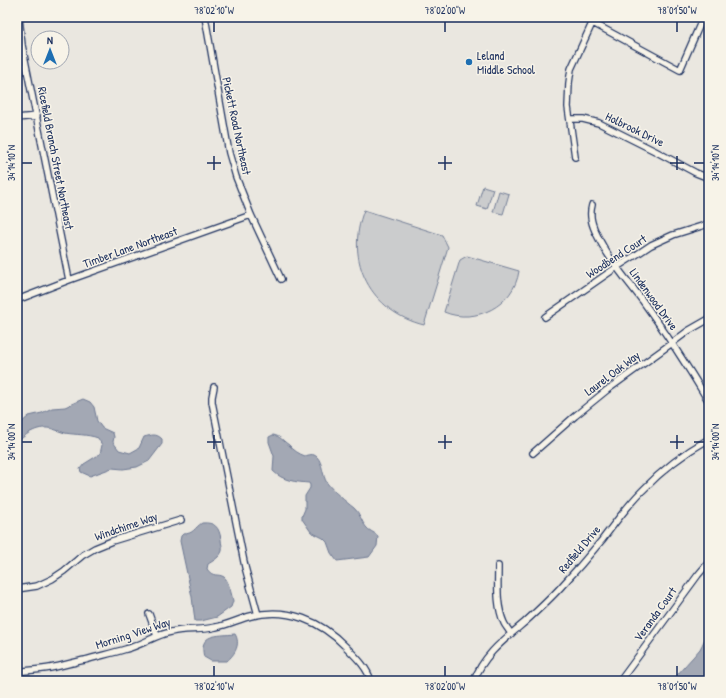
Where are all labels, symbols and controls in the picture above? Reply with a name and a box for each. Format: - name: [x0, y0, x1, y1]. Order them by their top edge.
- text: 78°02'10"W: [194, 4, 235, 17]
- text: 78°02'00"W: [425, 4, 466, 17]
- text: 78°01'50"W: [657, 4, 697, 17]
- north arrow: [30, 30, 70, 70]
- text: N: [47, 33, 53, 47]
- place label: Leland Middle School: [477, 47, 536, 78]
- marker: Leland Middle School: [464, 57, 474, 67]
- street label: Pickett Road Northeast: [218, 76, 256, 177]
- street label: Ricefield Branch Street Northeast: [34, 85, 78, 232]
- street label: Holbrook Drive: [603, 108, 667, 151]
- text: 34°14'10"N: [5, 145, 18, 181]
- text: 34°14'10"N: [709, 145, 722, 181]
- street label: Timber Lane Northeast: [81, 222, 180, 272]
- street label: Woodbend Court: [582, 230, 650, 282]
- street label: Lindenwood Drive: [626, 265, 682, 334]
- street label: Laurel Oak Way: [581, 346, 643, 400]
- text: 34°14'00"N: [5, 424, 18, 460]
- text: 34°14'00"N: [709, 424, 722, 460]
- street label: Windchime Way: [92, 507, 160, 545]
- street label: Redfield Drive: [554, 521, 604, 577]
- street label: Veranda Court: [629, 583, 681, 645]
- street label: Morning View Way: [93, 613, 173, 653]
- text: 78°02'10"W: [194, 680, 235, 693]
- text: 78°02'00"W: [425, 680, 466, 693]
- text: 78°01'50"W: [657, 680, 697, 693]

